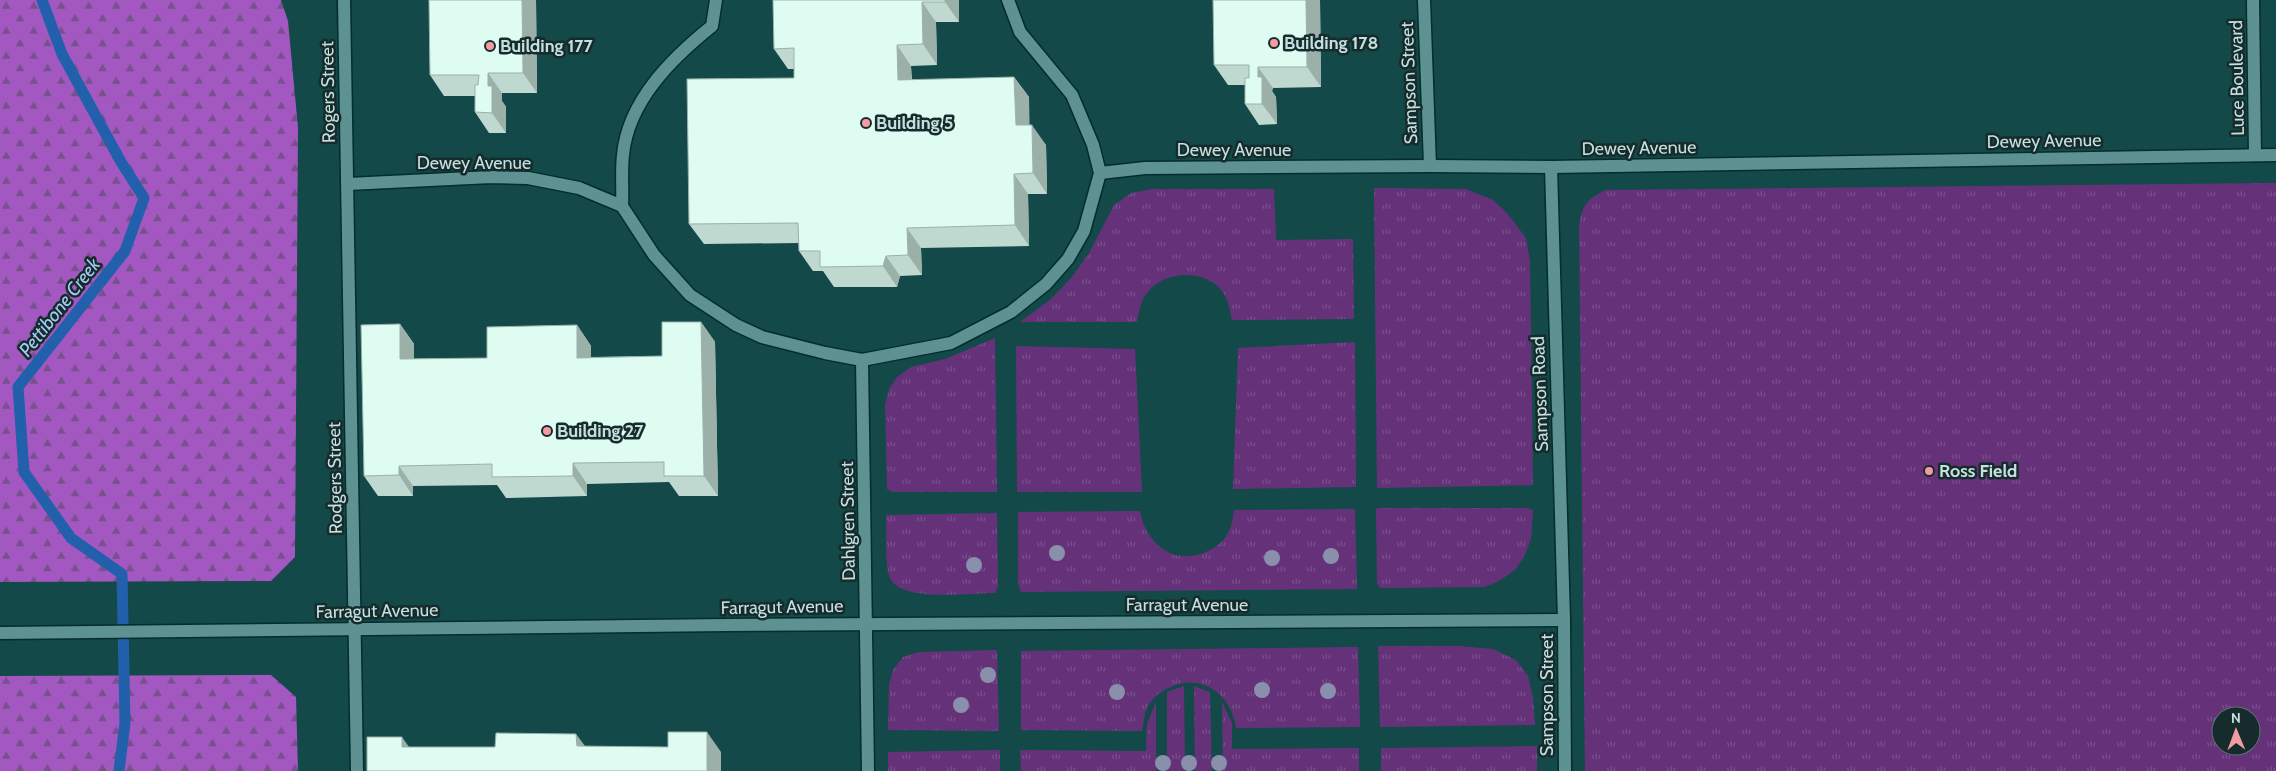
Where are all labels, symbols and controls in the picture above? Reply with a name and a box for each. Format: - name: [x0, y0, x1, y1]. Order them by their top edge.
- street label: Luce Boulevard: [2225, 20, 2249, 136]
- street label: Sampson Street: [1396, 21, 1422, 145]
- place label: Building 178: [1284, 32, 1378, 54]
- place label: Building 177: [500, 35, 593, 57]
- marker: Building 178: [1268, 37, 1280, 49]
- marker: Building 177: [484, 40, 496, 52]
- street label: Rogers Street: [316, 41, 340, 143]
- place label: Building 5: [876, 112, 953, 134]
- marker: Building 5: [860, 117, 872, 129]
- street label: Dewey Avenue: [1987, 129, 2101, 153]
- street label: Dewey Avenue: [1582, 136, 1696, 160]
- street label: Dewey Avenue: [1177, 139, 1291, 161]
- street label: Dewey Avenue: [417, 152, 531, 174]
- water label: Pettibone Creek: [14, 253, 105, 361]
- street label: Sampson Road: [1527, 336, 1553, 452]
- place label: Building 27: [557, 420, 644, 442]
- street label: Rodgers Street: [323, 422, 347, 534]
- marker: Building 27: [541, 425, 553, 437]
- place label: Ross Field: [1939, 460, 2017, 482]
- street label: Dahlgren Street: [836, 461, 860, 581]
- marker: Ross Field: [1923, 465, 1935, 477]
- street label: Farragut Avenue: [1126, 594, 1248, 616]
- street label: Farragut Avenue: [721, 595, 843, 619]
- street label: Farragut Avenue: [316, 599, 438, 623]
- street label: Sampson Street: [1536, 634, 1558, 756]
- north arrow: [2211, 706, 2261, 756]
- text: N: [2231, 709, 2241, 727]

